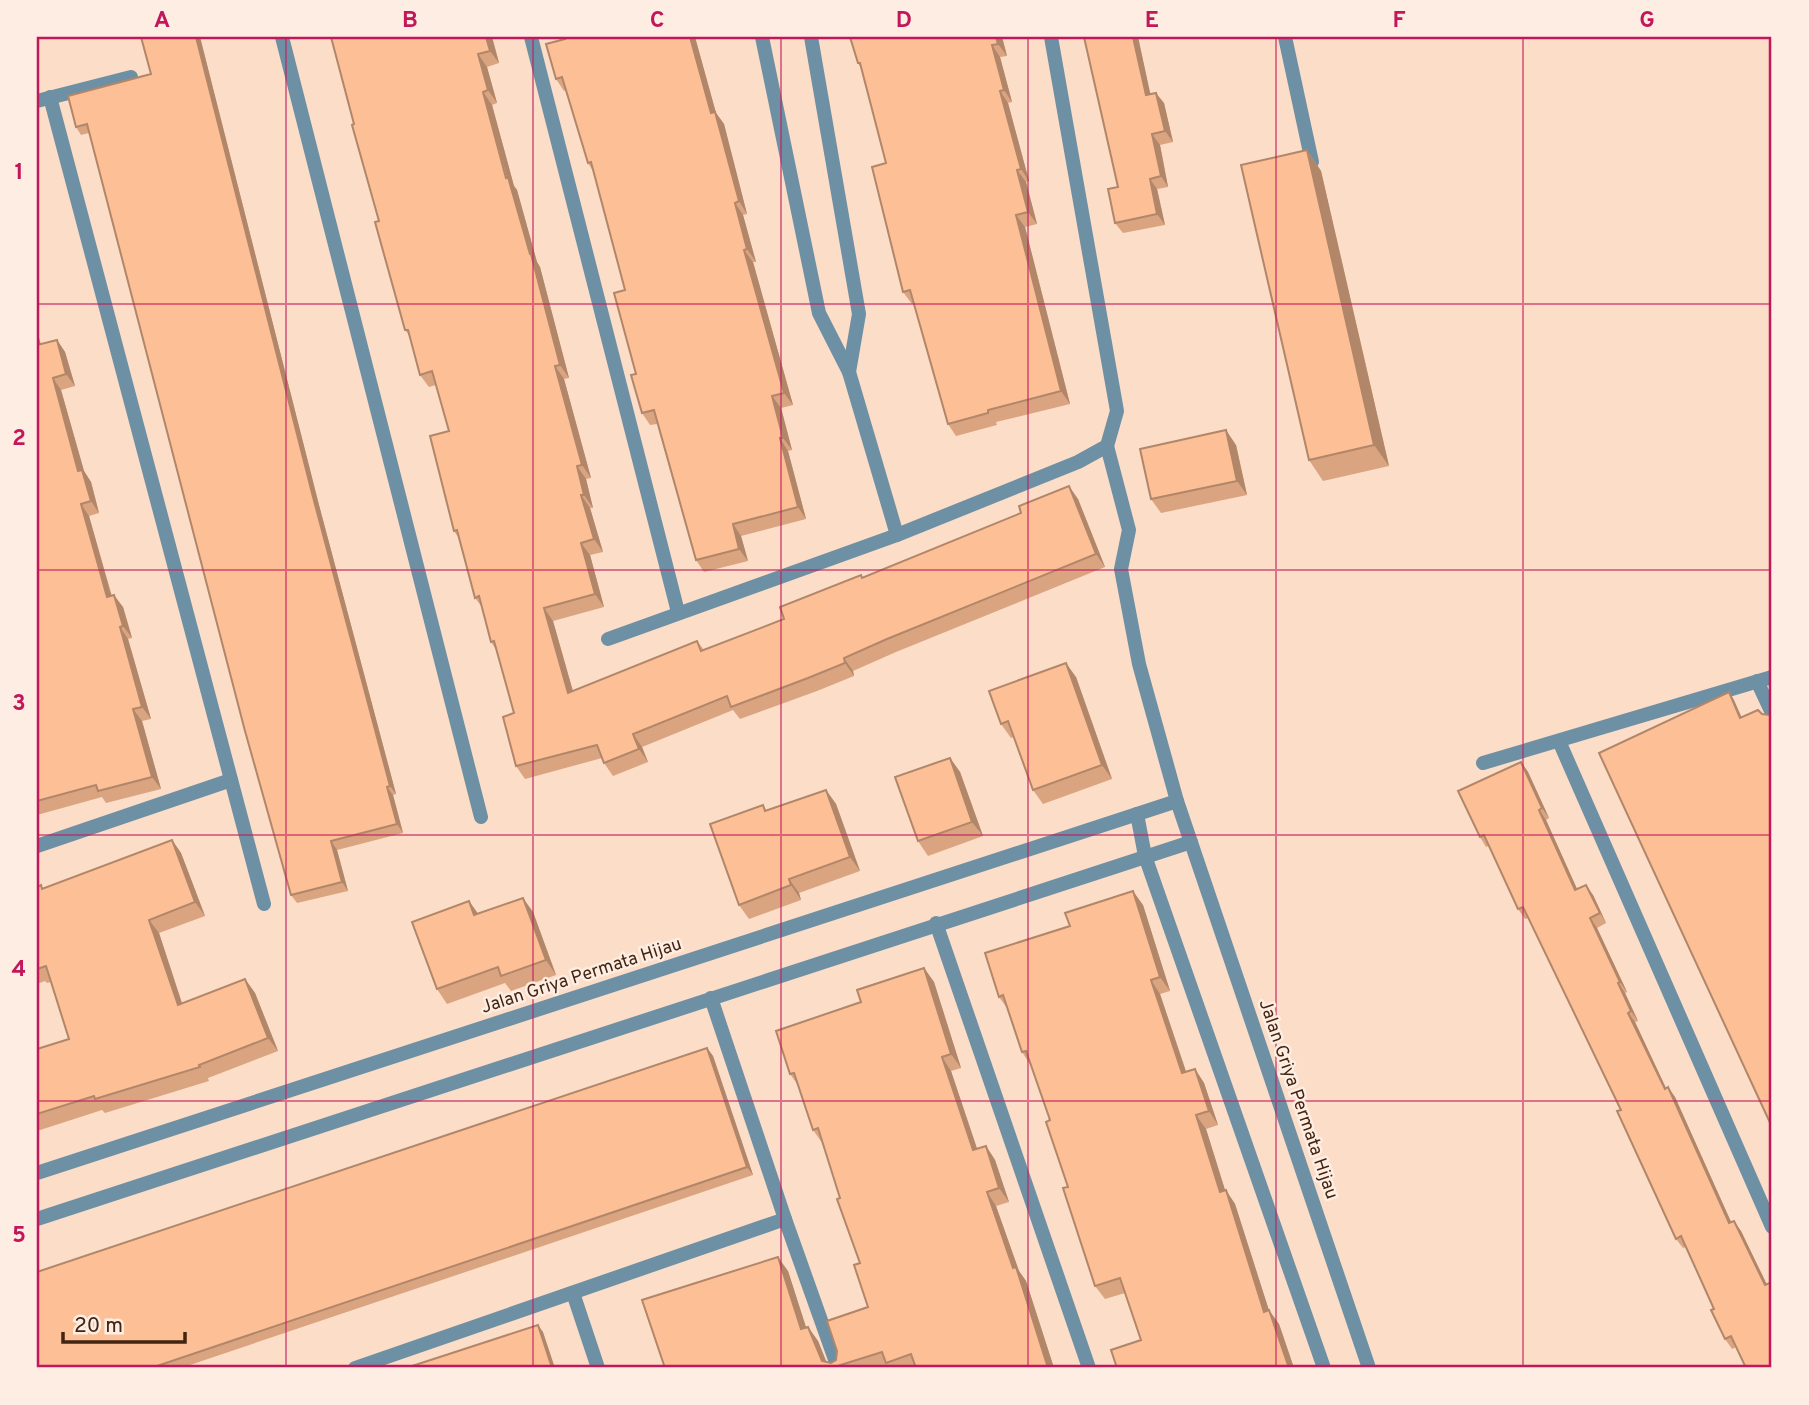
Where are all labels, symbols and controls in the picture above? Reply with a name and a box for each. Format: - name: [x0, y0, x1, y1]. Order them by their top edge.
- text: A: [154, 7, 170, 36]
- text: B: [402, 7, 418, 36]
- text: C: [650, 7, 664, 36]
- text: D: [896, 7, 912, 36]
- text: E: [1145, 7, 1159, 36]
- text: F: [1392, 7, 1406, 36]
- text: G: [1639, 7, 1655, 36]
- text: 1: [14, 159, 24, 188]
- text: 2: [12, 425, 26, 454]
- text: 3: [12, 690, 26, 719]
- street label: Jalan Griya Permata Hijau: [478, 933, 685, 1020]
- text: 4: [12, 956, 26, 985]
- street label: Jalan Griya Permata Hijau: [1253, 997, 1343, 1202]
- text: 5: [12, 1222, 26, 1251]
- scale bar: [63, 1300, 186, 1344]
- text: 20 m: [74, 1313, 123, 1340]

